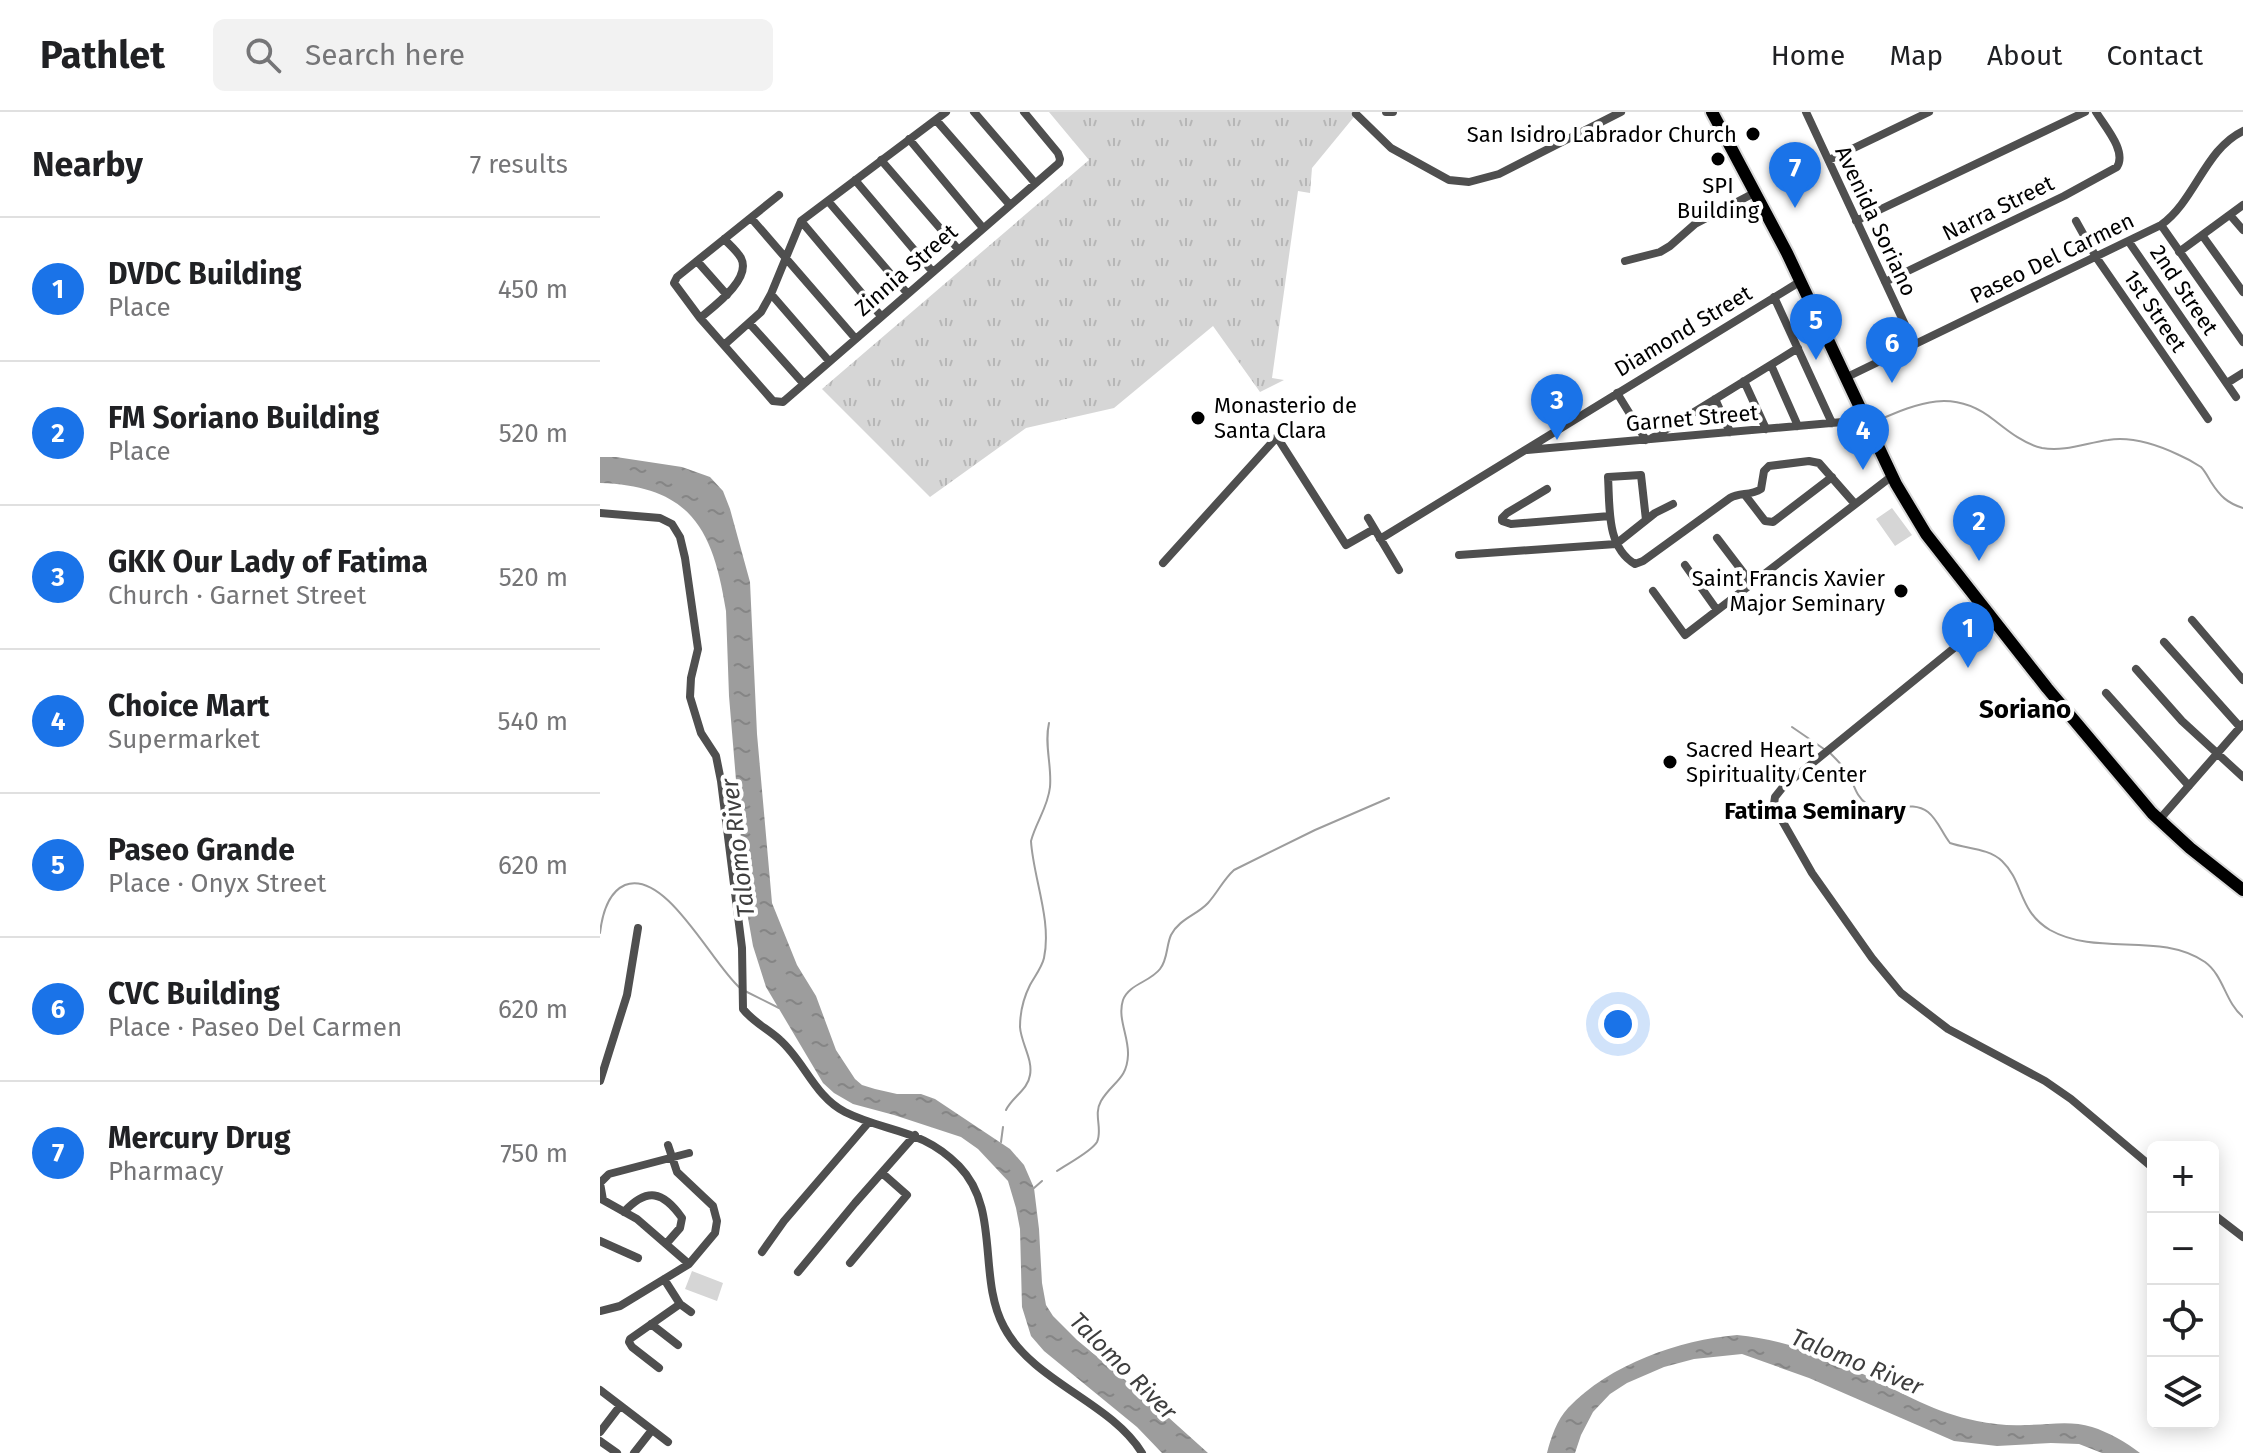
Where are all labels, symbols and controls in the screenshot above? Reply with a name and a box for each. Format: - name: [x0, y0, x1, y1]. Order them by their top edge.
- search box: [213, 19, 773, 91]
- text: Pathlet: [40, 32, 165, 78]
- icon: search: [241, 33, 285, 77]
- text: Search here: [305, 37, 465, 73]
- text: Home: [1771, 39, 1845, 72]
- text: Map: [1889, 39, 1943, 72]
- text: About: [1987, 39, 2062, 72]
- text: Contact: [2106, 39, 2203, 72]
- place label: San Isidro Labrador Church: [1467, 121, 1737, 148]
- marker: San Isidro Labrador Church: [1744, 125, 1762, 143]
- pin: 7: [1769, 142, 1821, 208]
- street label: Avenida Soriano: [1829, 142, 1923, 300]
- text: Nearby: [32, 144, 143, 185]
- text: 7 results: [470, 149, 568, 180]
- marker: SPI Building: [1709, 150, 1727, 168]
- street label: Narra Street: [1938, 169, 2058, 247]
- place label: SPI Building: [1677, 172, 1760, 224]
- street label: Paseo Del Carmen: [1966, 207, 2138, 309]
- street label: Zinnia Street: [849, 218, 963, 322]
- street label: 2nd Street: [2144, 240, 2224, 340]
- text: DVDC Building: [108, 256, 302, 292]
- street label: 1st Street: [2118, 265, 2192, 357]
- text: 1: [52, 274, 64, 305]
- text: 450 m: [498, 274, 568, 305]
- street label: Diamond Street: [1609, 279, 1757, 383]
- text: Place: [108, 292, 171, 323]
- pin: 5: [1790, 294, 1842, 360]
- pin: 6: [1866, 317, 1918, 383]
- pin: 3: [1531, 374, 1583, 440]
- place label: Monasterio de Santa Clara: [1214, 392, 1357, 444]
- street label: Garnet Street: [1625, 399, 1759, 437]
- text: FM Soriano Building: [108, 400, 379, 436]
- pin: 4: [1837, 404, 1889, 470]
- marker: Monasterio de Santa Clara: [1189, 409, 1207, 427]
- text: 2: [51, 418, 65, 449]
- text: 520 m: [499, 418, 568, 449]
- text: Place: [108, 436, 171, 467]
- pin: 2: [1953, 495, 2005, 561]
- text: GKK Our Lady of Fatima: [108, 544, 428, 580]
- text: 3: [51, 562, 65, 593]
- text: 520 m: [499, 562, 568, 593]
- place label: Saint Francis Xavier Major Seminary: [1692, 565, 1886, 617]
- text: Church · Garnet Street: [108, 580, 366, 611]
- marker: Saint Francis Xavier Major Seminary: [1892, 582, 1910, 600]
- pin: 1: [1942, 602, 1994, 668]
- text: Choice Mart: [108, 688, 269, 724]
- district label: Soriano: [1979, 694, 2071, 725]
- text: 4: [51, 706, 65, 737]
- text: 540 m: [497, 706, 568, 737]
- text: Supermarket: [108, 724, 260, 755]
- place label: Sacred Heart Spirituality Center: [1686, 736, 1867, 788]
- marker: Sacred Heart Spirituality Center: [1661, 753, 1679, 771]
- water label: Talomo River: [715, 776, 760, 919]
- district label: Fatima Seminary: [1724, 797, 1906, 825]
- text: Paseo Grande: [108, 832, 295, 868]
- text: 5: [51, 850, 65, 881]
- text: 620 m: [498, 850, 568, 881]
- text: Place · Onyx Street: [108, 868, 326, 899]
- text: CVC Building: [108, 976, 280, 1012]
- text: 6: [51, 994, 65, 1025]
- text: 620 m: [498, 994, 568, 1025]
- your location: [1598, 1004, 1638, 1044]
- text: Place · Paseo Del Carmen: [108, 1012, 402, 1043]
- text: Mercury Drug: [108, 1120, 290, 1156]
- text: 7: [52, 1138, 64, 1169]
- text: 750 m: [500, 1138, 568, 1169]
- map controls: [2147, 1141, 2219, 1429]
- button: +: [2147, 1141, 2219, 1213]
- text: Pharmacy: [108, 1156, 224, 1187]
- button: −: [2147, 1213, 2219, 1285]
- button: locate: [2147, 1285, 2219, 1357]
- water label: Talomo River: [1064, 1307, 1183, 1426]
- water label: Talomo River: [1787, 1323, 1928, 1402]
- button: layers: [2147, 1357, 2219, 1429]

